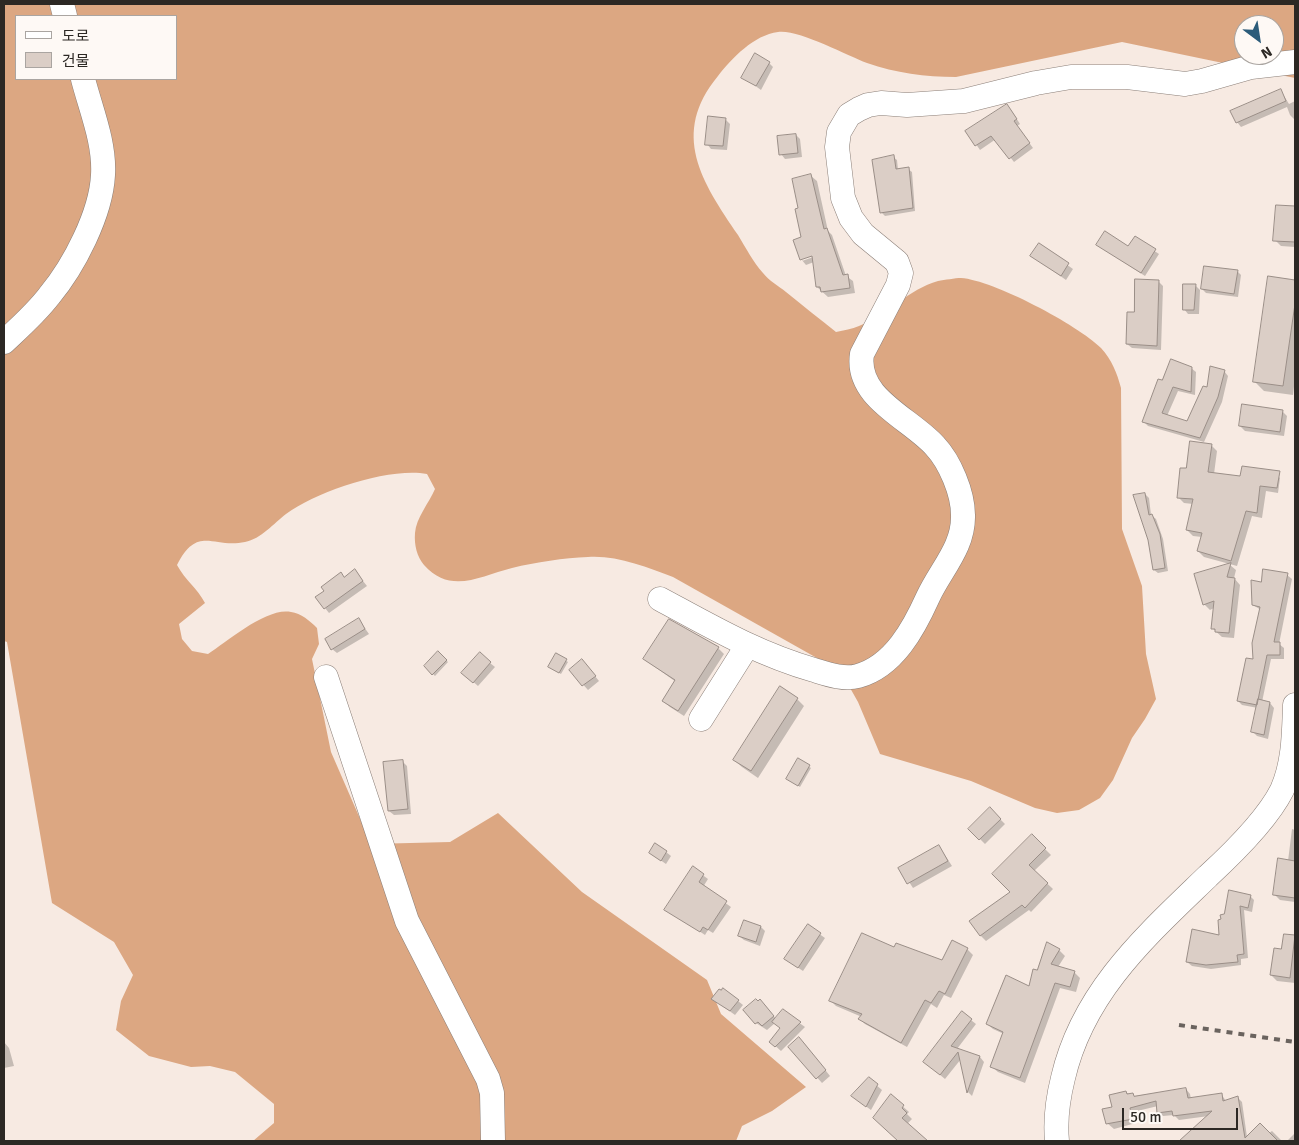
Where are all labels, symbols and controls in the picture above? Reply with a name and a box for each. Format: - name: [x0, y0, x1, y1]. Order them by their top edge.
- legend: [15, 15, 178, 80]
- north arrow: [1234, 15, 1284, 65]
- text: 도로: [62, 27, 90, 45]
- text: N: [1258, 43, 1275, 62]
- text: 건물: [62, 52, 90, 70]
- scale bar: [1124, 1098, 1240, 1130]
- text: 50 m: [1130, 1108, 1161, 1126]

